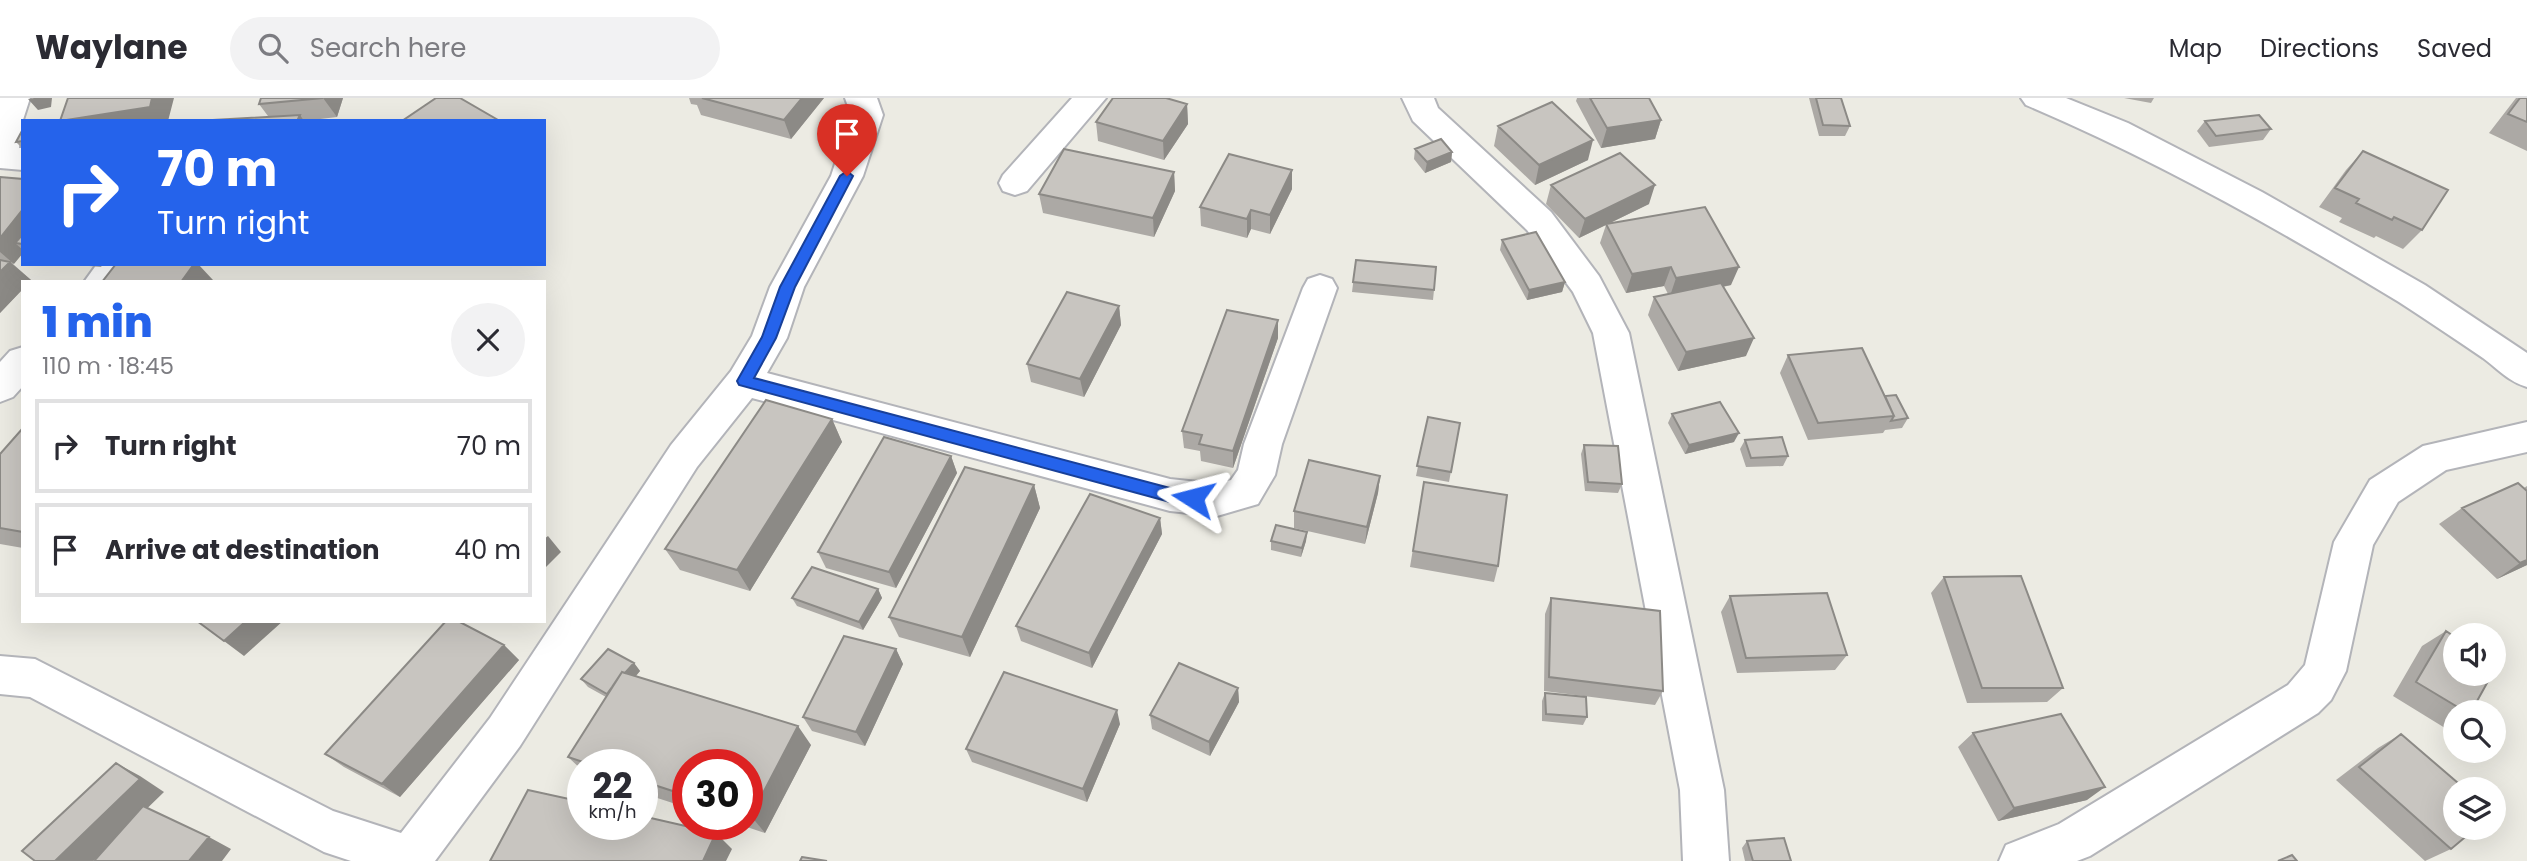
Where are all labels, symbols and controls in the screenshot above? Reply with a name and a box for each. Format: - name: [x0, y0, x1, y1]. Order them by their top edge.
- search box: [230, 17, 720, 80]
- text: Waylane: [35, 24, 188, 71]
- icon: search: [254, 29, 292, 67]
- text: Search here: [310, 30, 466, 66]
- text: Map: [2169, 32, 2222, 65]
- text: Directions: [2260, 32, 2379, 65]
- text: Saved: [2417, 32, 2492, 65]
- pin: [817, 104, 877, 176]
- icon: arrive: [828, 115, 866, 153]
- text: 70 m: [157, 135, 277, 203]
- icon: right: [42, 147, 133, 238]
- text: Turn right: [157, 200, 309, 245]
- text: 1 min: [42, 293, 153, 352]
- button: close: [451, 303, 525, 377]
- text: 110 m · 18:45: [42, 350, 174, 382]
- icon: right: [46, 427, 84, 465]
- text: Turn right: [105, 428, 237, 464]
- text: 70 m: [457, 428, 521, 464]
- position arrow: [1156, 461, 1230, 535]
- icon: arrive: [46, 531, 84, 569]
- text: Arrive at destination: [105, 532, 380, 568]
- text: 40 m: [455, 532, 521, 568]
- map controls: [2443, 623, 2506, 840]
- button: sound: [2443, 623, 2506, 686]
- button: search: [2443, 700, 2506, 763]
- speed limit sign: 30: [672, 749, 763, 840]
- text: 22: [593, 761, 632, 810]
- button: layers: [2443, 777, 2506, 840]
- text: km/h: [589, 799, 636, 824]

